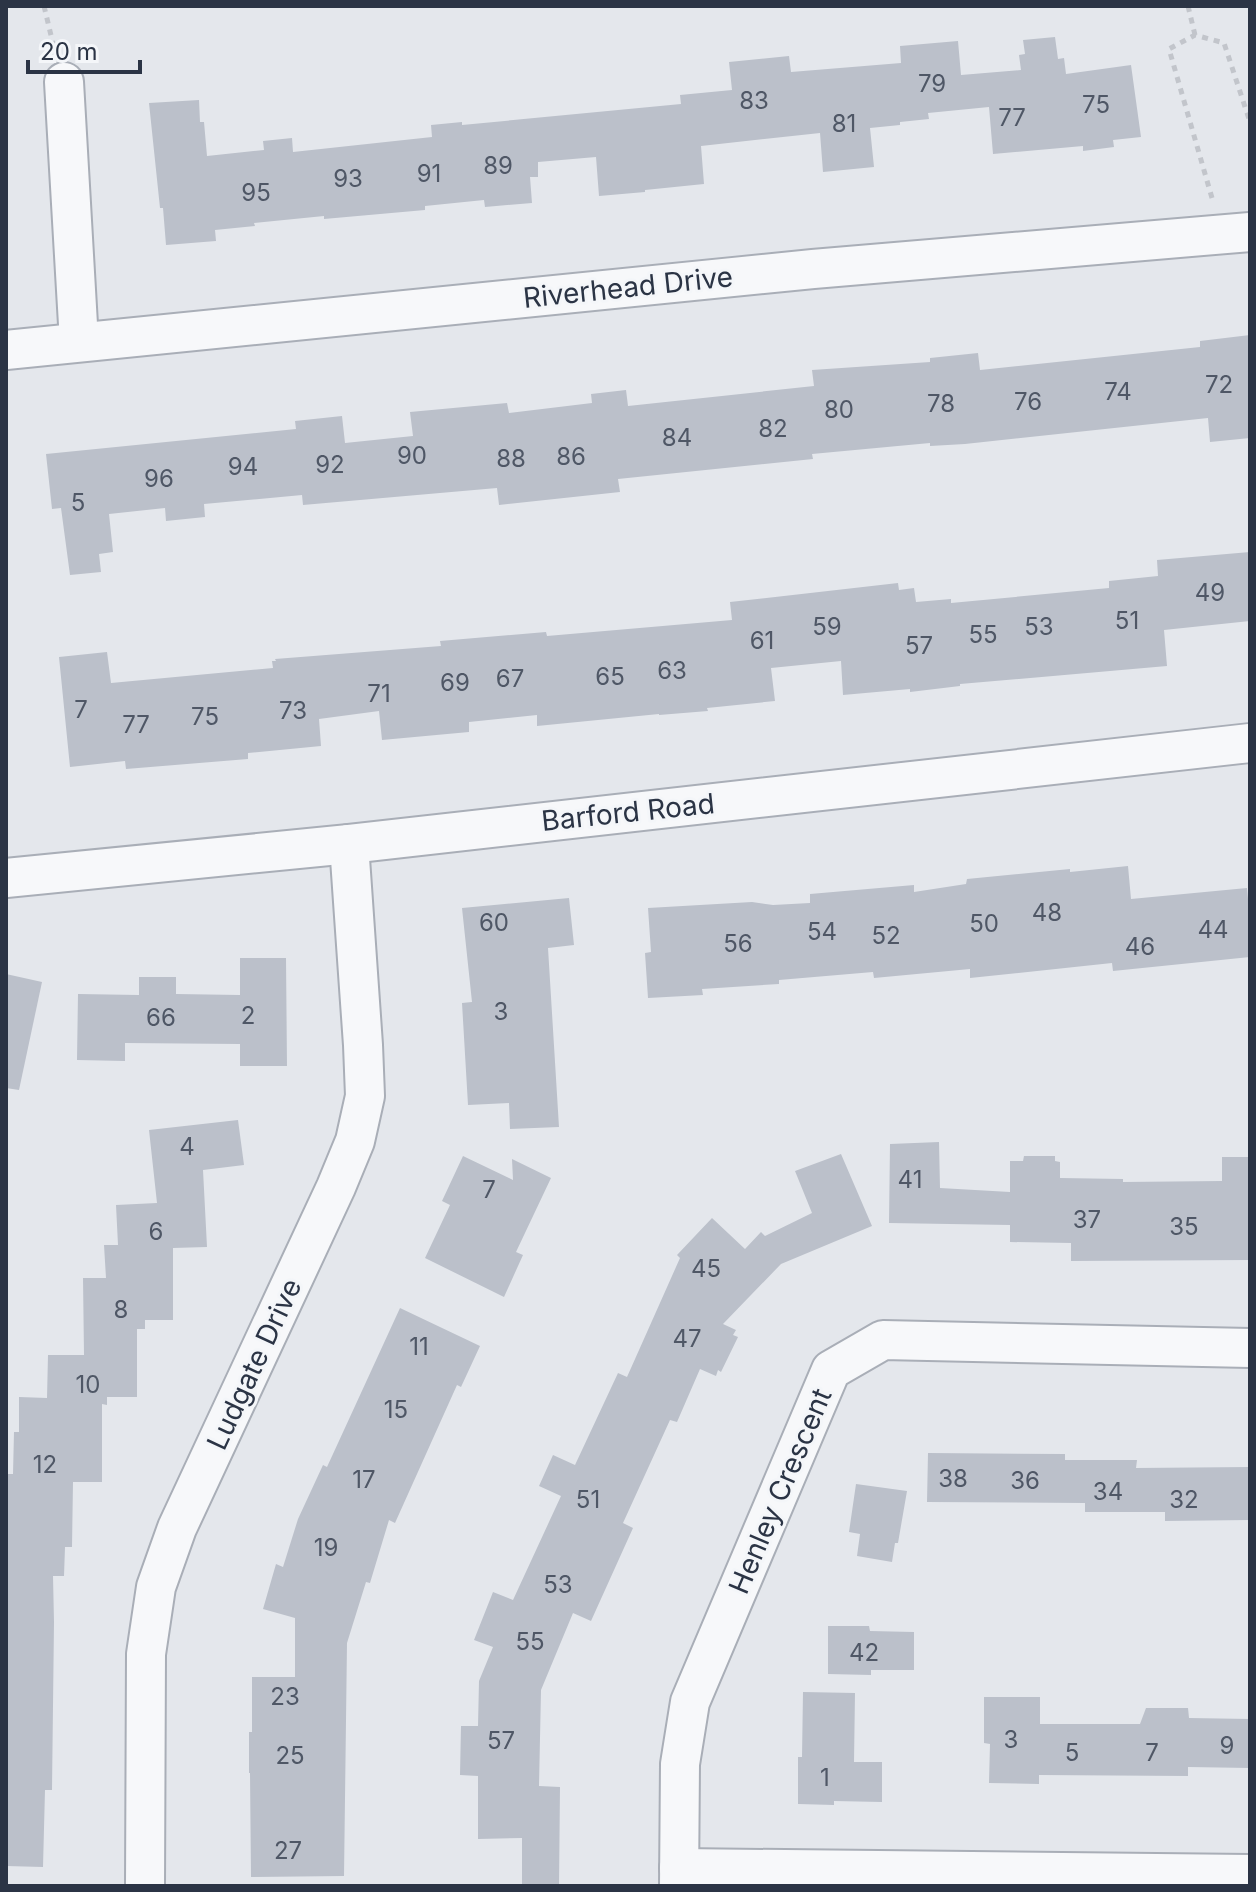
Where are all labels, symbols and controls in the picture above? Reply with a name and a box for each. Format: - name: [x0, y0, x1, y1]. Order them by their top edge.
- scale bar: [28, 24, 140, 74]
- text: 20 m: [40, 37, 98, 66]
- house number: 79: [918, 69, 946, 98]
- house number: 83: [739, 86, 769, 115]
- house number: 75: [1082, 90, 1110, 119]
- house number: 77: [998, 103, 1026, 132]
- house number: 81: [832, 109, 856, 138]
- house number: 89: [483, 151, 513, 180]
- house number: 91: [417, 159, 441, 188]
- house number: 93: [333, 164, 363, 193]
- house number: 95: [241, 178, 271, 207]
- street label: Riverhead Drive: [521, 259, 735, 315]
- house number: 72: [1205, 370, 1233, 399]
- house number: 74: [1104, 377, 1132, 406]
- house number: 76: [1014, 387, 1042, 416]
- house number: 78: [927, 389, 955, 418]
- house number: 80: [824, 395, 854, 424]
- house number: 82: [758, 414, 788, 443]
- house number: 84: [662, 423, 692, 452]
- house number: 90: [397, 441, 427, 470]
- house number: 86: [556, 442, 586, 471]
- house number: 88: [496, 444, 526, 473]
- house number: 92: [315, 450, 345, 479]
- house number: 94: [228, 452, 258, 481]
- house number: 96: [144, 464, 174, 493]
- house number: 5: [71, 488, 85, 517]
- house number: 49: [1195, 578, 1225, 607]
- house number: 51: [1115, 606, 1139, 635]
- house number: 59: [812, 612, 842, 641]
- house number: 53: [1024, 612, 1054, 641]
- house number: 55: [968, 620, 998, 649]
- house number: 61: [750, 626, 774, 655]
- house number: 57: [905, 631, 933, 660]
- house number: 63: [657, 656, 687, 685]
- house number: 65: [595, 662, 625, 691]
- house number: 67: [496, 664, 524, 693]
- house number: 69: [440, 668, 470, 697]
- house number: 71: [367, 679, 391, 708]
- house number: 7: [74, 695, 88, 724]
- house number: 73: [279, 696, 307, 725]
- house number: 75: [191, 702, 219, 731]
- house number: 77: [122, 710, 150, 739]
- street label: Barford Road: [540, 786, 716, 838]
- house number: 48: [1032, 898, 1062, 927]
- house number: 60: [479, 908, 509, 937]
- house number: 50: [969, 909, 999, 938]
- house number: 44: [1197, 915, 1229, 944]
- house number: 54: [807, 917, 837, 946]
- house number: 52: [871, 921, 901, 950]
- house number: 56: [723, 929, 753, 958]
- house number: 46: [1125, 932, 1155, 961]
- house number: 3: [494, 997, 508, 1026]
- house number: 2: [241, 1001, 255, 1030]
- house number: 66: [146, 1003, 176, 1032]
- house number: 4: [179, 1132, 195, 1161]
- house number: 41: [898, 1165, 922, 1194]
- house number: 7: [482, 1175, 496, 1204]
- house number: 37: [1073, 1205, 1101, 1234]
- house number: 35: [1169, 1212, 1199, 1241]
- house number: 6: [149, 1217, 163, 1246]
- house number: 45: [691, 1254, 721, 1283]
- street label: Ludgate Drive: [200, 1273, 308, 1455]
- house number: 8: [114, 1295, 128, 1324]
- house number: 47: [672, 1324, 702, 1353]
- house number: 11: [409, 1332, 429, 1361]
- house number: 10: [76, 1370, 100, 1399]
- street label: Henley Crescent: [721, 1383, 839, 1599]
- house number: 15: [384, 1395, 408, 1424]
- house number: 12: [33, 1450, 57, 1479]
- house number: 38: [938, 1464, 968, 1493]
- house number: 17: [352, 1465, 376, 1494]
- house number: 36: [1010, 1466, 1040, 1495]
- house number: 34: [1093, 1477, 1123, 1506]
- house number: 51: [576, 1485, 600, 1514]
- house number: 32: [1169, 1485, 1199, 1514]
- house number: 19: [314, 1533, 338, 1562]
- house number: 53: [543, 1570, 573, 1599]
- house number: 55: [515, 1627, 545, 1656]
- house number: 42: [849, 1638, 879, 1667]
- house number: 23: [270, 1682, 300, 1711]
- house number: 3: [1004, 1725, 1018, 1754]
- house number: 57: [487, 1726, 515, 1755]
- house number: 9: [1220, 1731, 1234, 1760]
- house number: 5: [1065, 1738, 1079, 1767]
- house number: 7: [1145, 1738, 1159, 1767]
- house number: 25: [275, 1741, 305, 1770]
- house number: 1: [820, 1763, 830, 1792]
- house number: 27: [274, 1836, 302, 1865]

